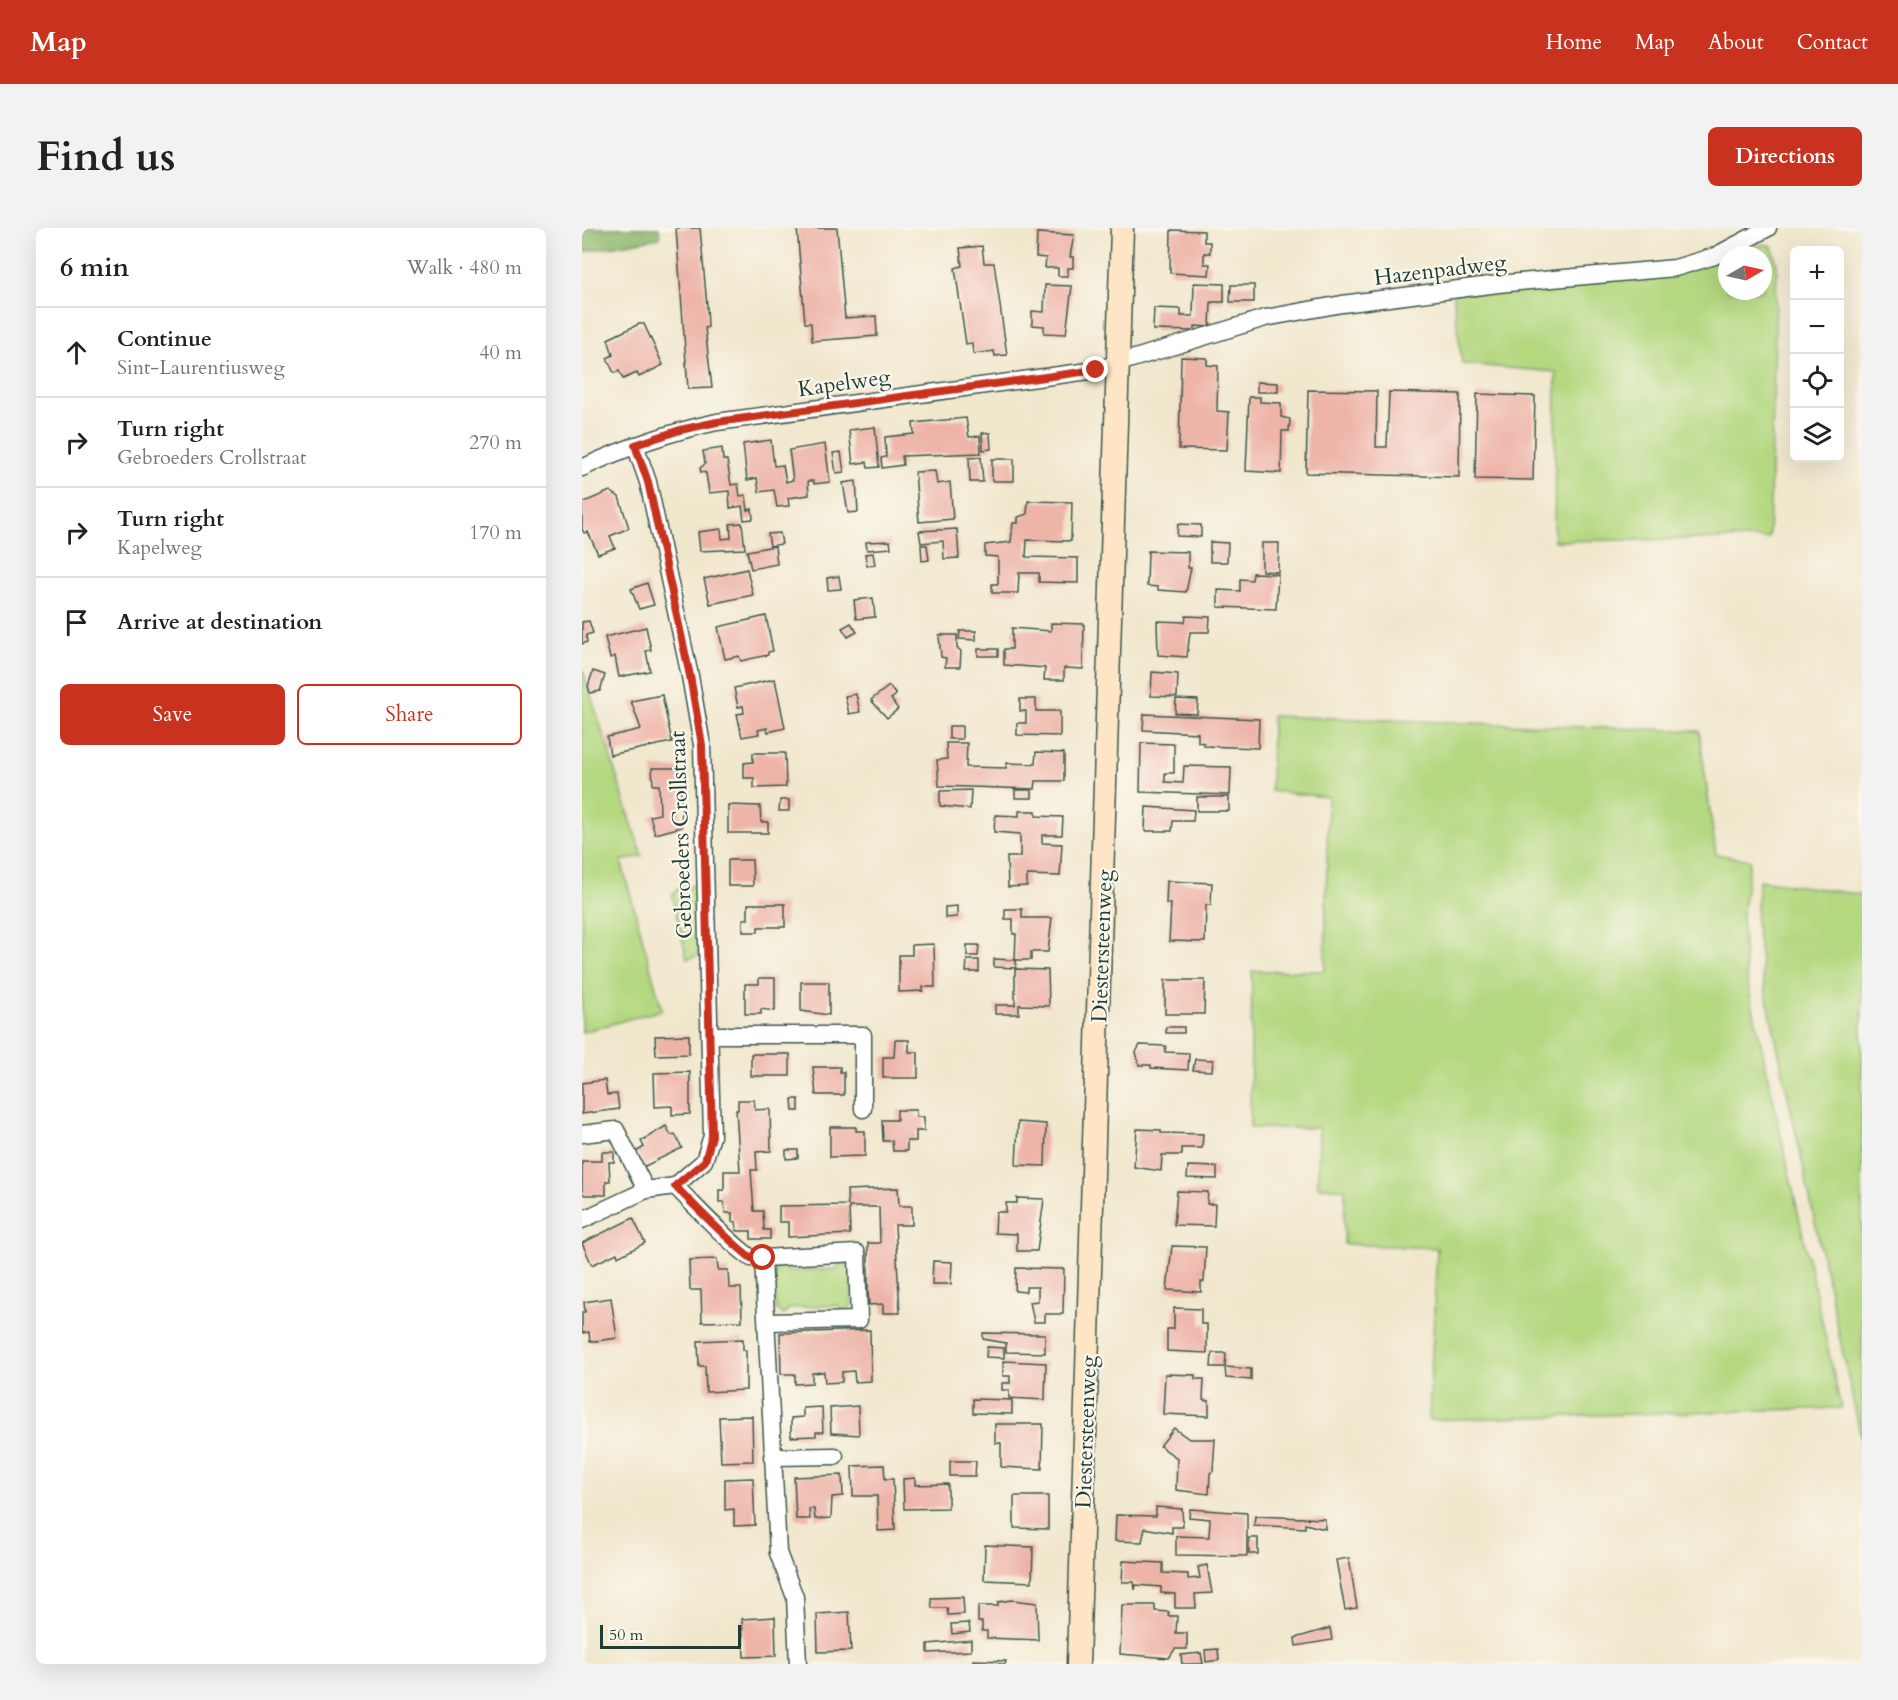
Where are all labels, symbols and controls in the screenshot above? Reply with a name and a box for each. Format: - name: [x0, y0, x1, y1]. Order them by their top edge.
- text: Map: [30, 23, 87, 61]
- text: Home: [1546, 28, 1602, 57]
- text: Map: [1635, 28, 1675, 57]
- text: About: [1708, 28, 1764, 57]
- text: Contact: [1797, 28, 1868, 57]
- button: Directions: [1708, 127, 1862, 186]
- text: Find us: [36, 128, 176, 185]
- north arrow: [1718, 246, 1772, 300]
- map controls: [1790, 246, 1844, 462]
- button: +: [1790, 246, 1844, 300]
- street label: Hazenpadweg: [1372, 247, 1509, 293]
- text: 6 min: [60, 250, 129, 285]
- text: Walk · 480 m: [407, 254, 522, 281]
- button: −: [1790, 300, 1844, 354]
- text: Continue: [117, 324, 212, 354]
- icon: ahead: [60, 336, 93, 369]
- text: 40 m: [479, 339, 522, 366]
- text: Sint-Laurentiusweg: [117, 354, 285, 381]
- button: locate: [1790, 354, 1844, 408]
- route end: [1082, 356, 1108, 382]
- street label: Kapelweg: [796, 362, 893, 404]
- button: layers: [1790, 408, 1844, 462]
- text: Turn right: [117, 414, 224, 444]
- icon: right: [60, 426, 93, 459]
- text: 270 m: [469, 429, 522, 456]
- text: Gebroeders Crollstraat: [117, 444, 306, 471]
- text: Turn right: [117, 504, 224, 534]
- icon: right: [60, 516, 93, 549]
- text: 170 m: [469, 519, 522, 546]
- text: Kapelweg: [117, 534, 202, 561]
- icon: arrive: [60, 606, 93, 639]
- text: Arrive at destination: [117, 607, 322, 637]
- button: Save: [60, 684, 285, 745]
- button: Share: [297, 684, 522, 745]
- street label: Gebroeders Crollstraat: [662, 730, 700, 940]
- street label: Diestersteenweg: [1084, 868, 1120, 1023]
- route start: [749, 1244, 775, 1270]
- street label: Diestersteenweg: [1068, 1354, 1104, 1509]
- scale bar: [600, 1622, 741, 1650]
- text: 50 m: [609, 1624, 643, 1646]

